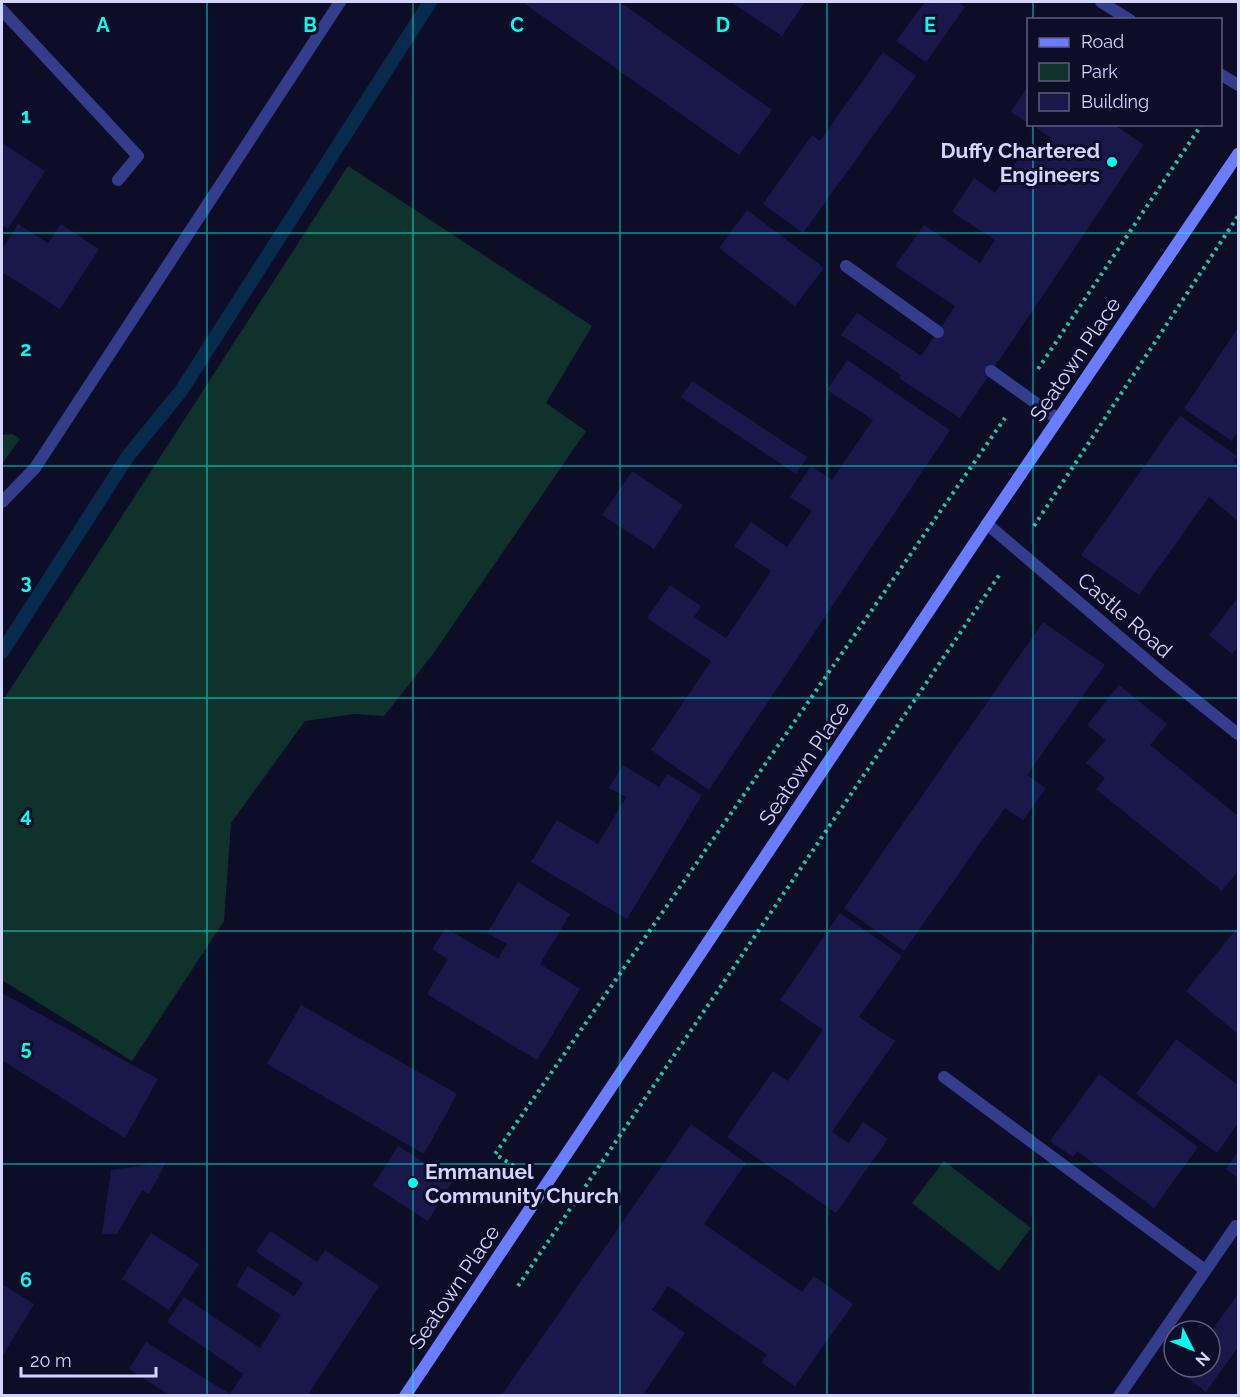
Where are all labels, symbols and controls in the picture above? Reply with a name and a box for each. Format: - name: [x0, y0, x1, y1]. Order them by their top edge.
- text: A: [96, 13, 110, 37]
- text: B: [303, 13, 317, 37]
- text: C: [510, 13, 524, 37]
- text: D: [716, 13, 730, 37]
- text: E: [924, 13, 936, 37]
- legend: [1027, 18, 1222, 126]
- text: Road: [1081, 31, 1124, 52]
- text: Park: [1081, 61, 1118, 82]
- text: Building: [1081, 91, 1149, 112]
- text: 1: [21, 104, 31, 128]
- place label: Duffy Chartered Engineers: [941, 138, 1100, 187]
- marker: Duffy Chartered Engineers: [1105, 155, 1119, 169]
- street label: Seatown Place: [1024, 292, 1126, 426]
- text: 2: [20, 337, 32, 361]
- street label: Castle Road: [1073, 567, 1177, 663]
- text: 3: [20, 570, 32, 594]
- street label: Seatown Place: [753, 696, 855, 830]
- text: 4: [20, 803, 32, 827]
- text: 5: [20, 1036, 32, 1060]
- place label: Emmanuel Community Church: [425, 1159, 619, 1208]
- marker: Emmanuel Community Church: [406, 1176, 420, 1190]
- street label: Seatown Place: [403, 1220, 505, 1354]
- text: 6: [20, 1268, 32, 1292]
- north arrow: [1162, 1319, 1222, 1379]
- scale bar: [21, 1340, 156, 1378]
- text: N: [1191, 1348, 1214, 1370]
- text: 20 m: [30, 1350, 72, 1371]

